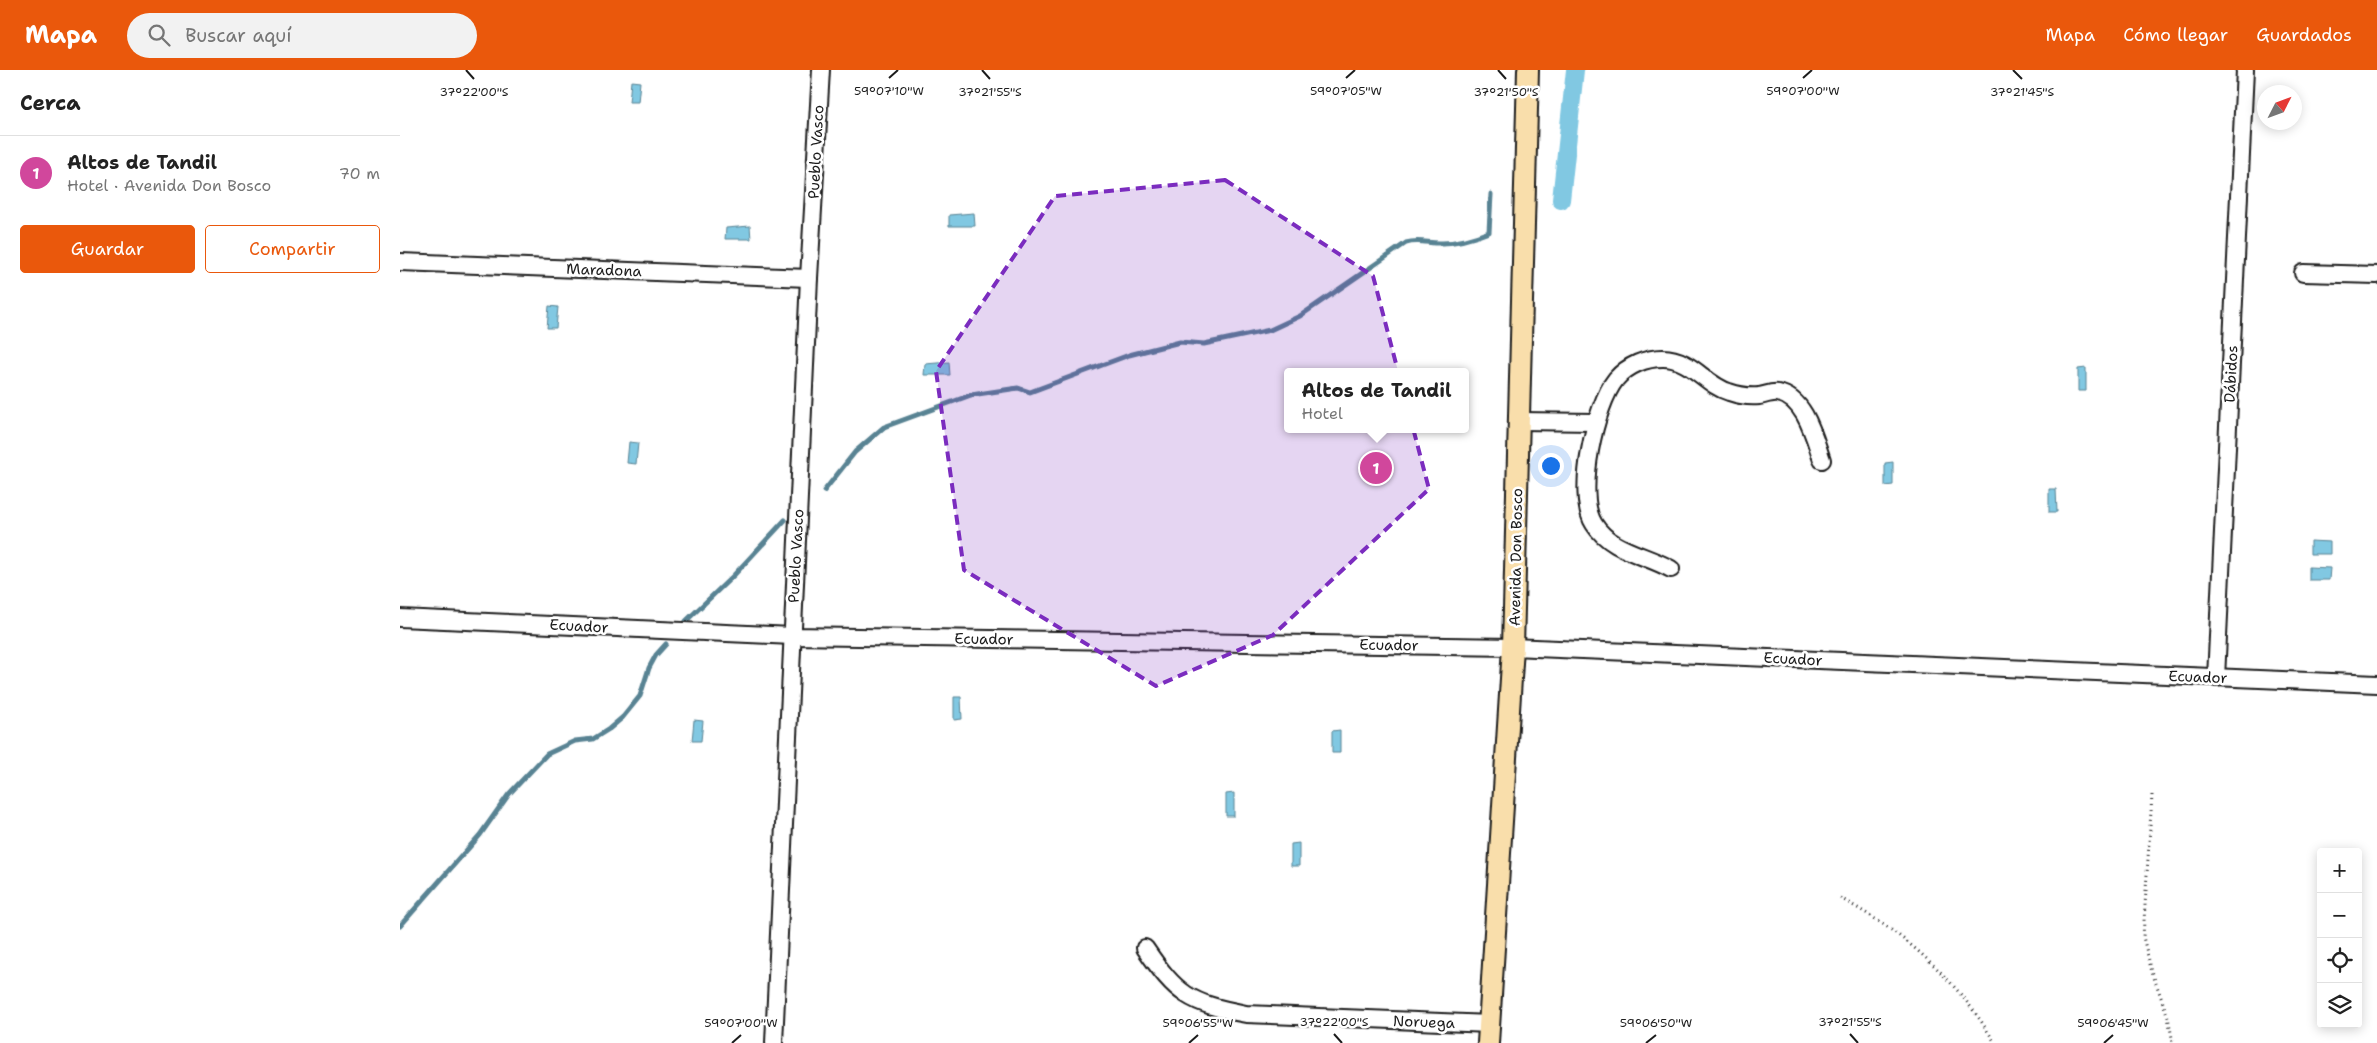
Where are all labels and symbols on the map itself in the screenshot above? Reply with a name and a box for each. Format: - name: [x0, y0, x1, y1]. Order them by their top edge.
- text: 59°07'10"W: [854, 83, 924, 99]
- text: 59°07'05"W: [1310, 83, 1382, 99]
- text: 59°07'00"W: [1766, 83, 1840, 99]
- text: 37°22'00"S: [440, 84, 509, 100]
- text: 37°21'55"S: [958, 84, 1022, 100]
- text: 37°21'50"S: [1473, 84, 1539, 100]
- text: 37°21'45"S: [1990, 84, 2054, 100]
- north arrow: [2257, 85, 2302, 130]
- street label: Pueblo Vasco: [804, 104, 828, 200]
- street label: Maradona: [566, 259, 643, 281]
- street label: Dábidos: [2220, 345, 2242, 403]
- pin: 1: [1360, 449, 1392, 487]
- your location: [1538, 453, 1564, 479]
- street label: Avenida Don Bosco: [1505, 488, 1527, 626]
- street label: Pueblo Vasco: [784, 508, 808, 604]
- street label: Ecuador: [549, 614, 609, 638]
- street label: Ecuador: [954, 628, 1014, 650]
- street label: Ecuador: [1359, 634, 1419, 656]
- street label: Ecuador: [1763, 647, 1823, 671]
- street label: Ecuador: [2168, 666, 2228, 688]
- street label: Noruega: [1393, 1011, 1456, 1033]
- text: 37°22'00"S: [1300, 1014, 1369, 1030]
- text: 37°21'55"S: [1818, 1014, 1882, 1030]
- text: 59°07'00"W: [704, 1015, 778, 1031]
- text: 59°06'55"W: [1162, 1015, 1234, 1031]
- text: 59°06'50"W: [1620, 1015, 1692, 1031]
- text: 59°06'45"W: [2077, 1015, 2149, 1031]

